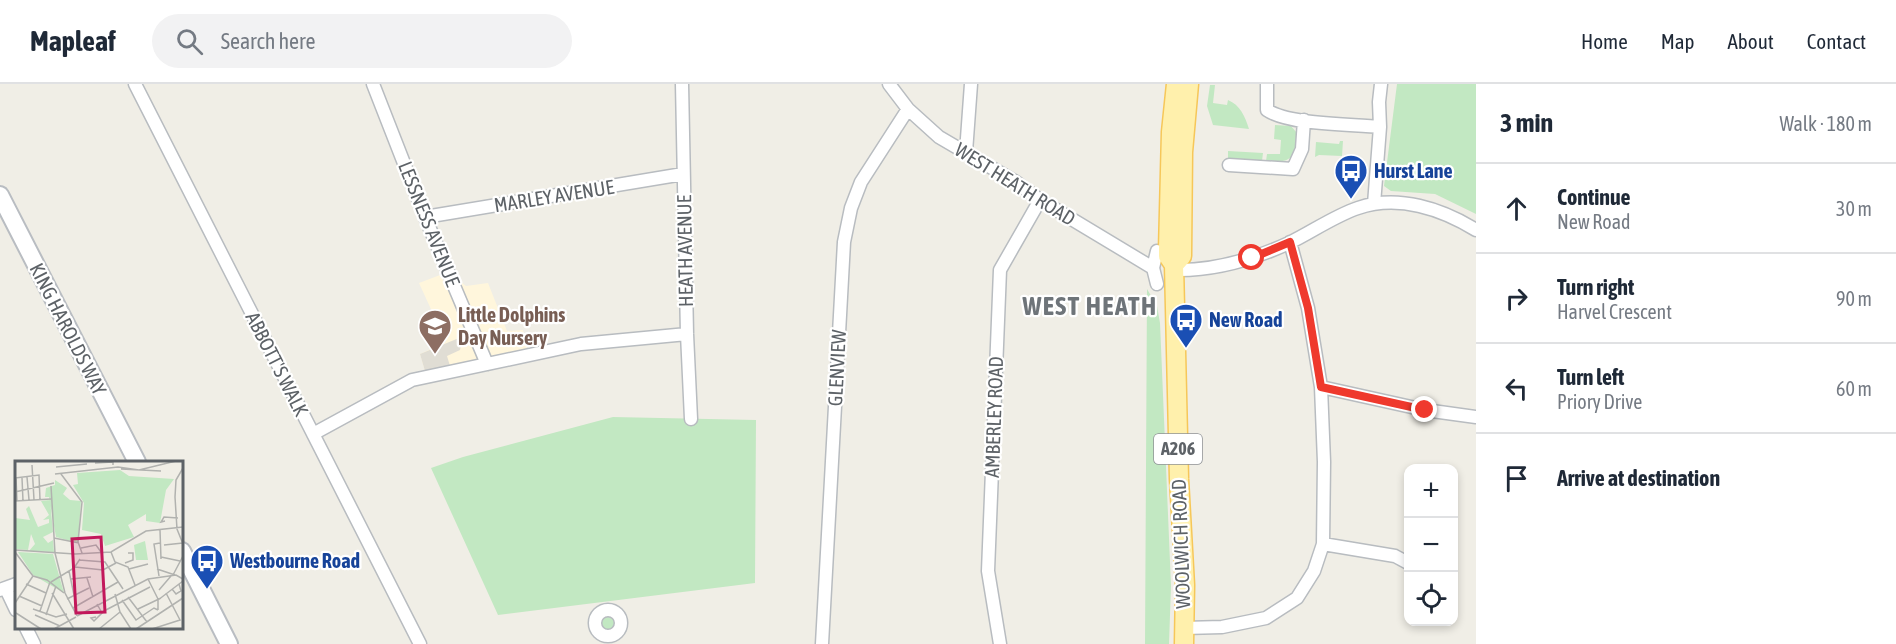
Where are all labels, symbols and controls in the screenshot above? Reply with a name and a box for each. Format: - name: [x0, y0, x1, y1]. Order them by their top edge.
- search box: [152, 14, 572, 68]
- text: Mapleaf: [30, 25, 116, 57]
- icon: search: [173, 25, 206, 58]
- text: Search here: [221, 28, 316, 54]
- text: Home: [1581, 29, 1628, 53]
- text: Map: [1661, 29, 1695, 53]
- text: About: [1728, 29, 1774, 53]
- text: Contact: [1807, 29, 1866, 53]
- text: 3 min: [1500, 108, 1553, 138]
- text: Walk · 180 m: [1780, 112, 1872, 135]
- street label: WEST HEATH ROAD: [951, 137, 1080, 230]
- bus stop icon: Hurst Lane: [1333, 153, 1369, 200]
- street label: LESSNESS AVENUE: [394, 158, 465, 290]
- place label: Hurst Lane: [1374, 159, 1453, 182]
- street label: MARLEY AVENUE: [492, 175, 616, 216]
- text: Continue: [1557, 184, 1631, 210]
- icon: ahead: [1500, 192, 1533, 225]
- street label: HEATH AVENUE: [672, 194, 697, 307]
- text: 30 m: [1836, 197, 1872, 220]
- text: New Road: [1557, 210, 1631, 233]
- route start: [1238, 244, 1264, 270]
- street label: KING HAROLDS WAY: [25, 259, 112, 399]
- text: Turn right: [1557, 274, 1634, 300]
- icon: right: [1500, 282, 1533, 315]
- text: 90 m: [1836, 287, 1872, 310]
- district label: WEST HEATH: [1021, 291, 1158, 321]
- text: Harvel Crescent: [1557, 300, 1672, 323]
- bus stop icon: New Road: [1168, 302, 1204, 349]
- place label: Little Dolphins Day Nursery: [458, 303, 565, 349]
- street label: ABBOTT'S WALK: [241, 308, 314, 420]
- school or university icon: Little Dolphins Day Nursery: [417, 308, 453, 355]
- place label: New Road: [1209, 308, 1283, 331]
- street label: GLENVIEW: [823, 329, 850, 407]
- street label: AMBERLEY ROAD: [980, 356, 1007, 478]
- text: Turn left: [1557, 364, 1624, 390]
- icon: left: [1500, 372, 1533, 405]
- text: 60 m: [1836, 377, 1872, 400]
- text: Priory Drive: [1557, 390, 1642, 413]
- route end: [1411, 396, 1437, 422]
- road number: A206: [1154, 434, 1202, 464]
- inset map: [15, 461, 183, 629]
- icon: arrive: [1500, 462, 1533, 495]
- map controls: [1404, 464, 1458, 626]
- button: +: [1404, 464, 1458, 518]
- text: Arrive at destination: [1557, 465, 1720, 491]
- street label: WOOLWICH ROAD: [1167, 479, 1194, 609]
- button: −: [1404, 518, 1458, 572]
- bus stop icon: Westbourne Road: [189, 543, 225, 590]
- place label: Westbourne Road: [229, 549, 360, 572]
- button: locate: [1404, 572, 1458, 626]

